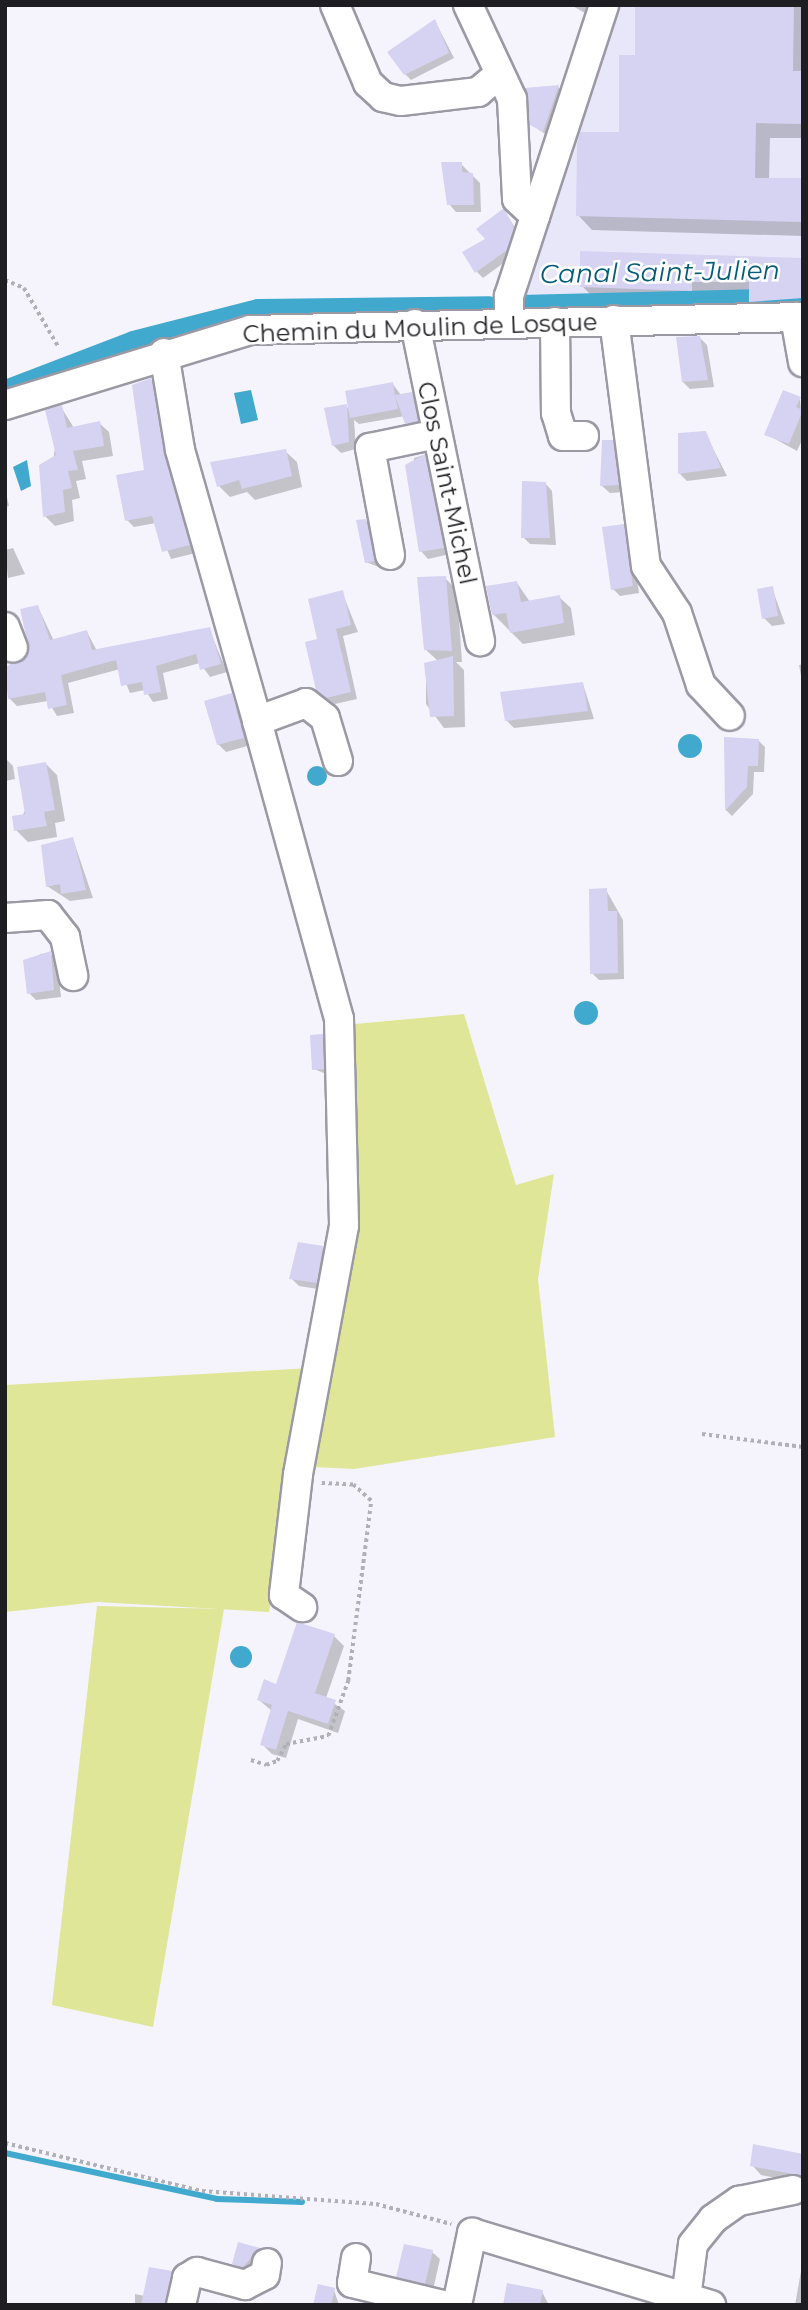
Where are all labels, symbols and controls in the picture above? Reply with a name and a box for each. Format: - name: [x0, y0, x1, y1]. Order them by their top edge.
- water label: Canal Saint-Julien: [540, 255, 780, 291]
- street label: Chemin du Moulin de Losque: [242, 307, 598, 349]
- street label: Clos Saint-Michel: [411, 379, 483, 587]

